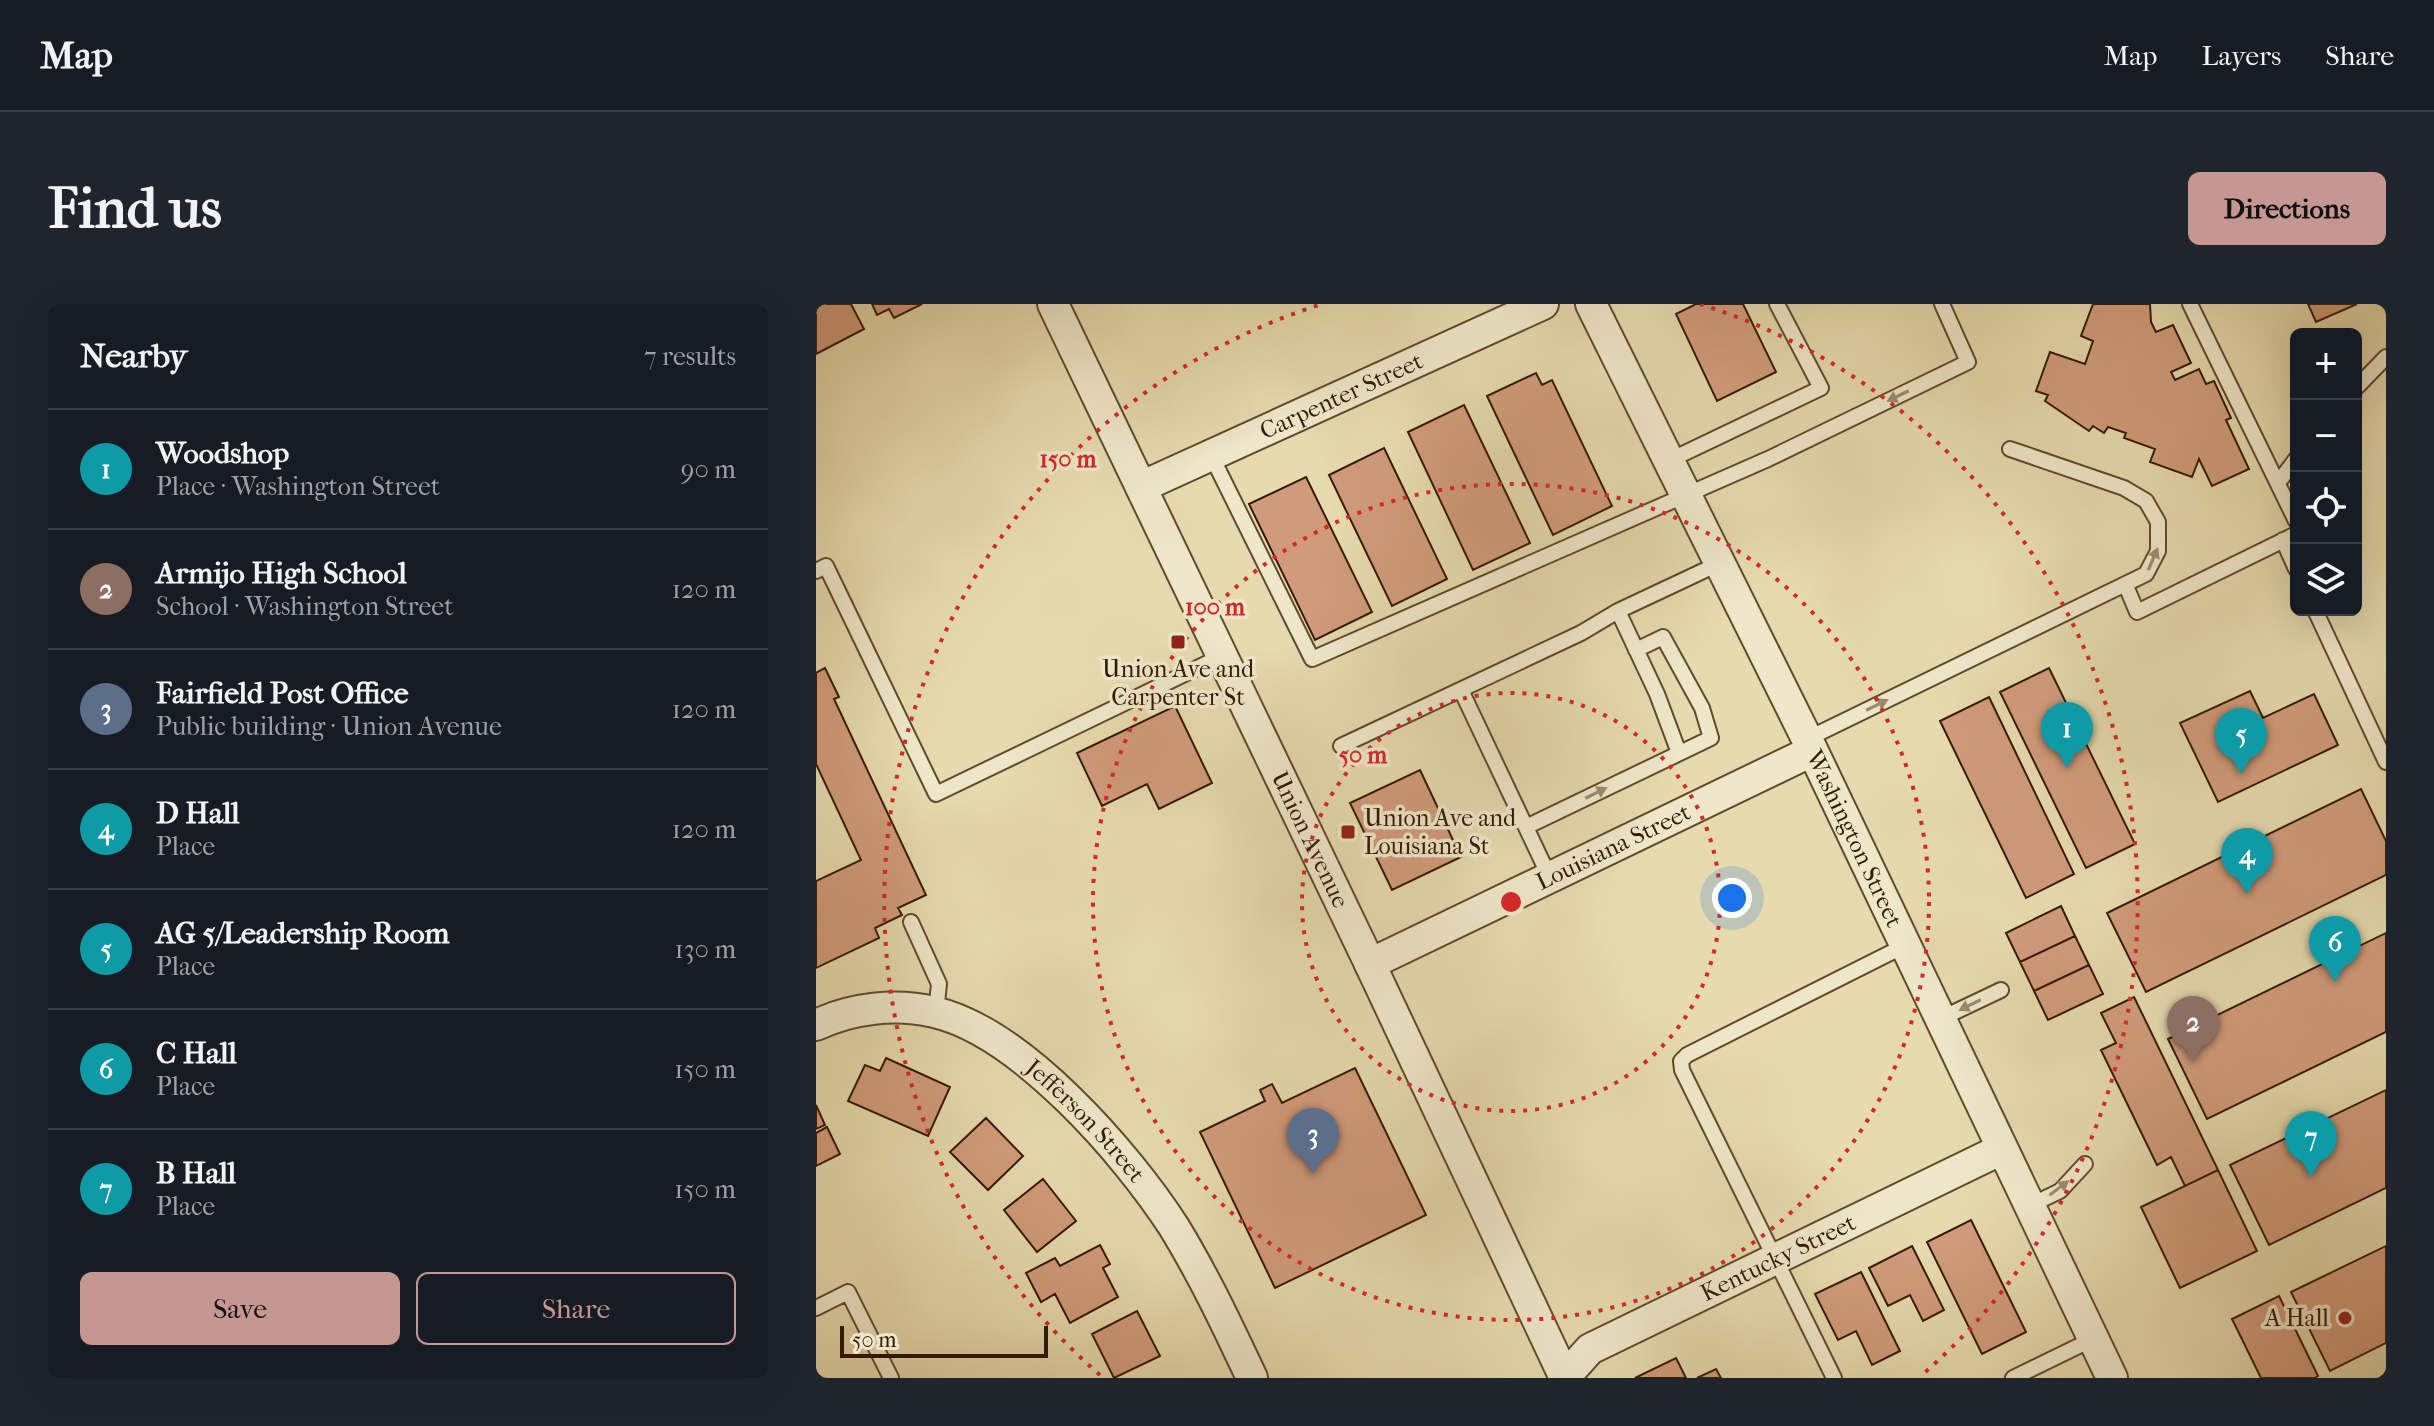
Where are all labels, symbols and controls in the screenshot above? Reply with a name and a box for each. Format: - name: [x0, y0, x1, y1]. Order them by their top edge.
- text: Map: [40, 33, 113, 78]
- text: Map: [2104, 39, 2157, 72]
- text: Layers: [2201, 39, 2281, 72]
- text: Share: [2325, 39, 2394, 72]
- button: Directions: [2188, 172, 2386, 245]
- text: Find us: [48, 176, 222, 241]
- map controls: [2290, 328, 2362, 616]
- button: +: [2290, 328, 2362, 400]
- text: Nearby: [80, 336, 187, 376]
- text: 7 results: [644, 341, 736, 372]
- street label: Carpenter Street: [1255, 346, 1428, 445]
- one-way arrow: [1886, 389, 1910, 403]
- button: −: [2290, 400, 2362, 472]
- text: Woodshop: [156, 436, 289, 471]
- text: 150 m: [1039, 445, 1098, 473]
- text: 1: [101, 454, 111, 485]
- text: 90 m: [681, 454, 736, 485]
- text: Place · Washington Street: [156, 471, 440, 502]
- button: locate: [2290, 472, 2362, 544]
- button: layers: [2290, 544, 2362, 616]
- one-way arrow: [2146, 548, 2159, 571]
- text: Armijo High School: [156, 556, 407, 591]
- text: 2: [99, 574, 113, 605]
- text: 120 m: [672, 574, 736, 605]
- text: School · Washington Street: [156, 591, 454, 622]
- text: 100 m: [1185, 593, 1246, 621]
- marker: Union Ave and Carpenter St: [1169, 633, 1187, 651]
- place label: Union Ave and Carpenter St: [1102, 655, 1255, 711]
- text: Fairfield Post Office: [156, 676, 409, 711]
- text: 3: [101, 694, 111, 725]
- text: 120 m: [672, 694, 736, 725]
- one-way arrow: [1865, 698, 1889, 712]
- pin: 1: [2041, 702, 2093, 768]
- pin: 5: [2215, 708, 2267, 774]
- text: Public building · Union Avenue: [156, 711, 502, 742]
- text: 50 m: [1339, 741, 1388, 769]
- street label: Washington Street: [1800, 745, 1909, 932]
- street label: Union Avenue: [1265, 767, 1355, 912]
- one-way arrow: [1585, 786, 1608, 800]
- text: D Hall: [156, 796, 240, 831]
- street label: Louisiana Street: [1532, 798, 1695, 896]
- place label: Union Ave and Louisiana St: [1364, 804, 1517, 860]
- text: 4: [98, 814, 114, 845]
- text: 120 m: [672, 814, 736, 845]
- marker: Union Ave and Louisiana St: [1339, 823, 1357, 841]
- pin: 4: [2221, 828, 2273, 894]
- text: Place: [156, 831, 215, 862]
- your location: [1712, 878, 1752, 918]
- centre of rings: [1497, 888, 1525, 916]
- text: AG 5/Leadership Room: [156, 916, 450, 951]
- pin: 6: [2309, 916, 2361, 982]
- text: 5: [100, 934, 112, 965]
- text: 130 m: [675, 934, 736, 965]
- text: Place: [156, 951, 215, 982]
- pin: 2: [2167, 996, 2219, 1062]
- one-way arrow: [1958, 998, 1982, 1012]
- text: C Hall: [156, 1036, 237, 1071]
- street label: Jefferson Street: [1019, 1052, 1151, 1188]
- text: 6: [99, 1054, 113, 1085]
- text: 150 m: [674, 1054, 736, 1085]
- text: Place: [156, 1071, 215, 1102]
- pin: 3: [1287, 1108, 1339, 1174]
- pin: 7: [2285, 1111, 2337, 1177]
- text: B Hall: [156, 1156, 236, 1191]
- text: 7: [100, 1174, 112, 1205]
- text: 150 m: [674, 1174, 736, 1205]
- one-way arrow: [2049, 1181, 2069, 1197]
- text: Place: [156, 1191, 215, 1222]
- street label: Kentucky Street: [1696, 1208, 1861, 1307]
- button: Save: [80, 1272, 400, 1345]
- button: Share: [416, 1272, 736, 1345]
- place label: A Hall: [2264, 1304, 2329, 1332]
- marker: A Hall: [2336, 1309, 2354, 1327]
- scale bar: [840, 1322, 1048, 1358]
- text: 50 m: [852, 1327, 897, 1353]

